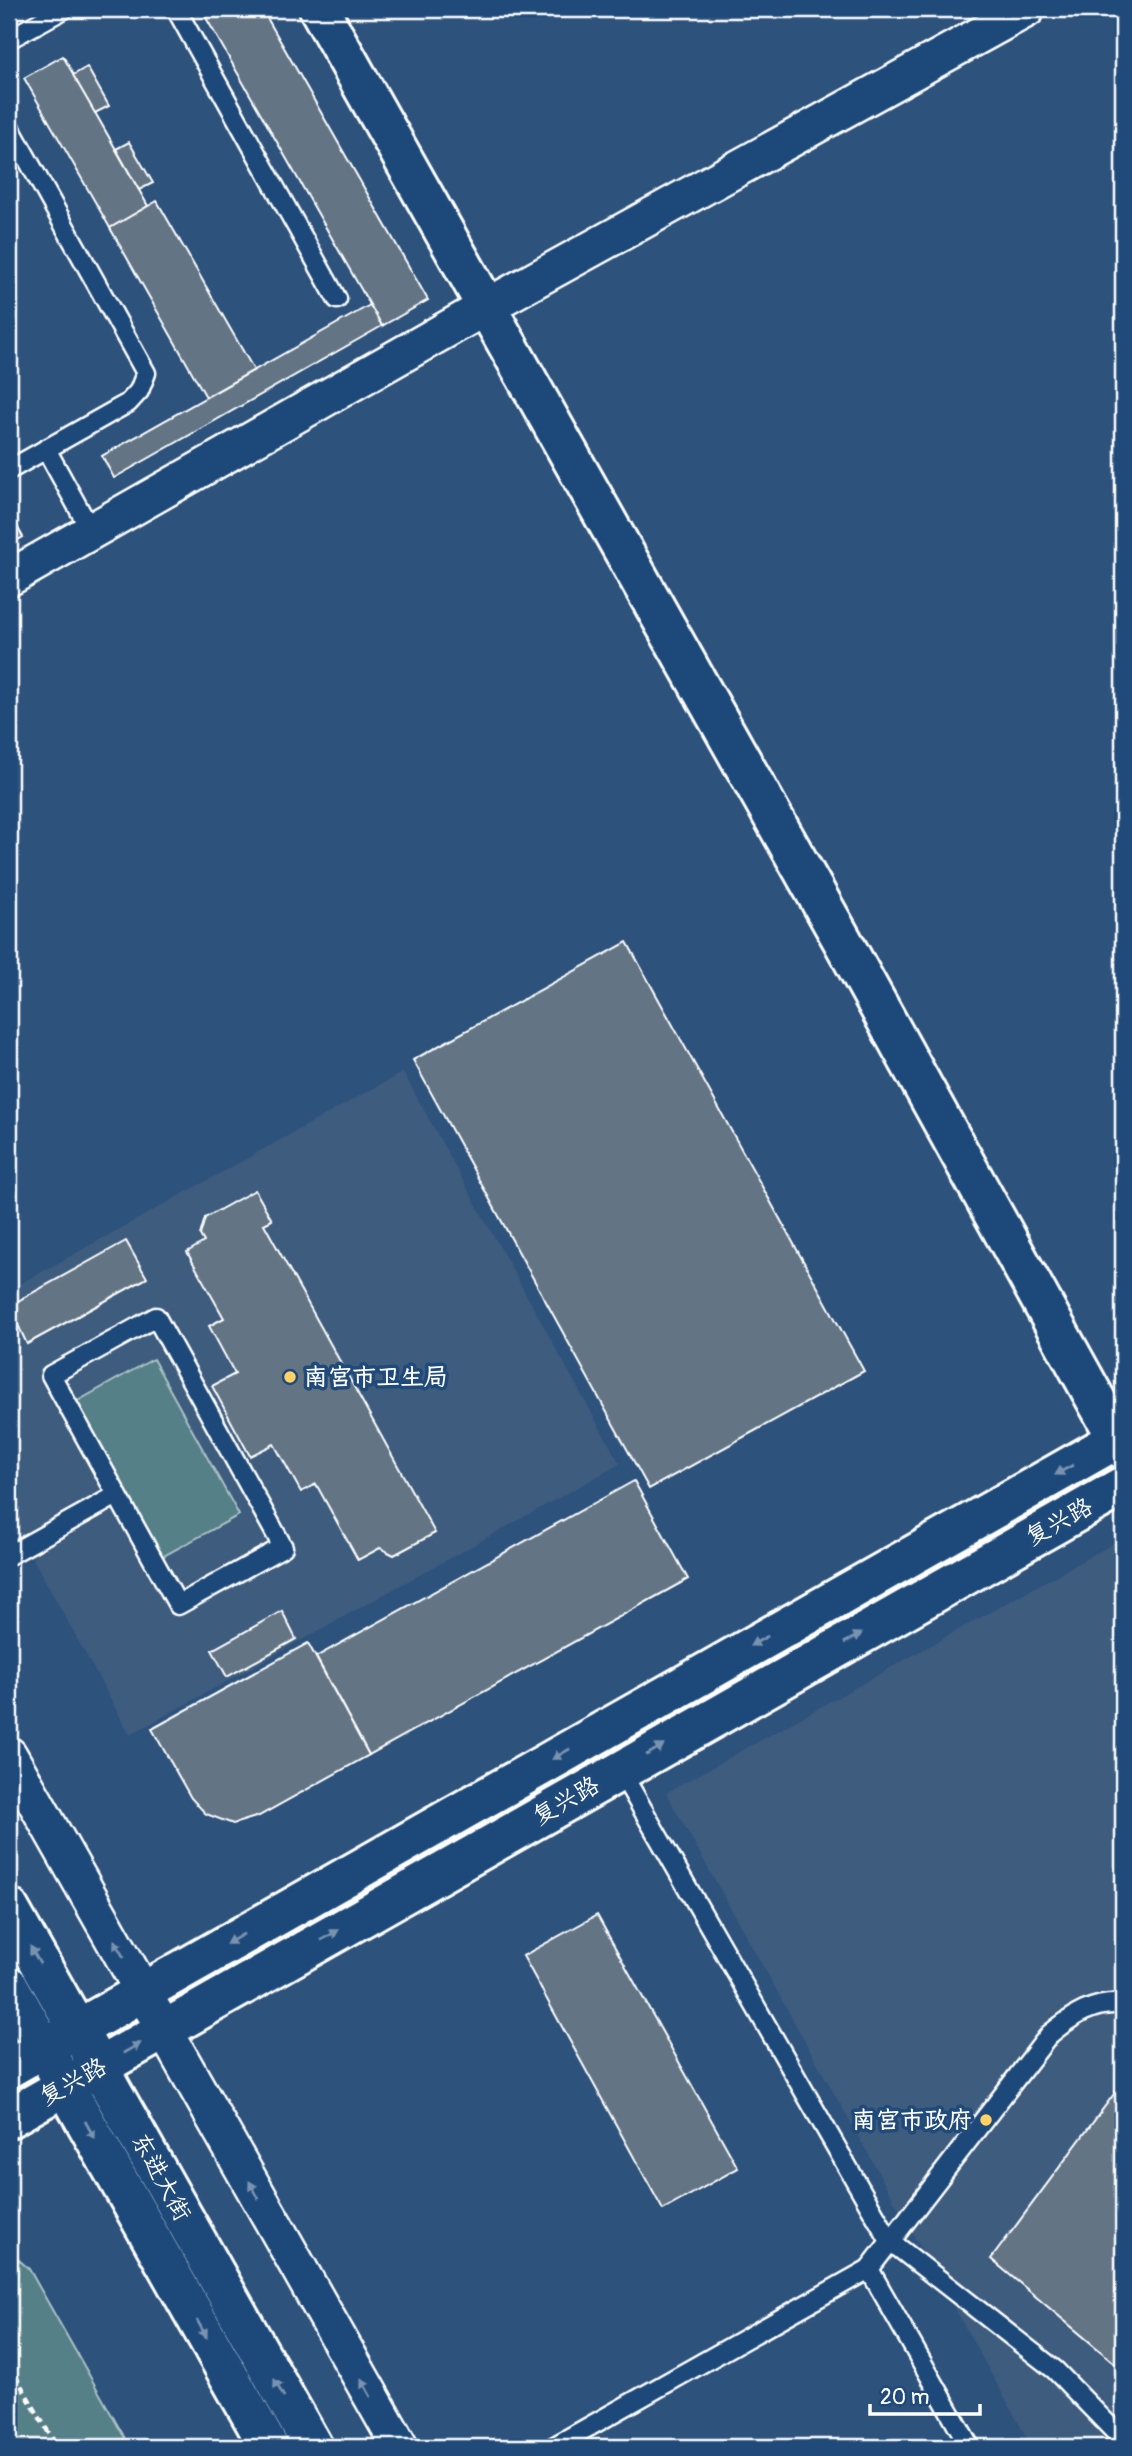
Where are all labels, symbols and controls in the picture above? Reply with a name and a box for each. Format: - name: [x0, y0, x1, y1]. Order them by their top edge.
- place label: 南宫市卫生局: [304, 1363, 448, 1392]
- marker: 南宫市卫生局: [282, 1369, 298, 1385]
- one-way arrow: [1054, 1464, 1073, 1476]
- street label: 复兴路: [1020, 1492, 1098, 1552]
- one-way arrow: [844, 1632, 863, 1644]
- one-way arrow: [749, 1635, 768, 1648]
- one-way arrow: [646, 1744, 665, 1756]
- one-way arrow: [551, 1748, 570, 1760]
- street label: 复兴路: [528, 1770, 604, 1832]
- one-way arrow: [320, 1929, 339, 1941]
- one-way arrow: [226, 1933, 245, 1945]
- one-way arrow: [113, 1939, 125, 1958]
- one-way arrow: [29, 1945, 41, 1964]
- one-way arrow: [122, 2042, 142, 2054]
- street label: 复兴路: [34, 2052, 112, 2112]
- place label: 南宫市政府: [852, 2106, 972, 2135]
- marker: 南宫市政府: [978, 2112, 994, 2128]
- one-way arrow: [84, 2121, 96, 2140]
- street label: 东进大街: [125, 2128, 197, 2226]
- one-way arrow: [248, 2180, 260, 2199]
- one-way arrow: [196, 2319, 208, 2338]
- scale bar: [870, 2372, 980, 2416]
- one-way arrow: [273, 2378, 285, 2397]
- one-way arrow: [360, 2378, 372, 2397]
- text: 20 m: [880, 2384, 929, 2411]

